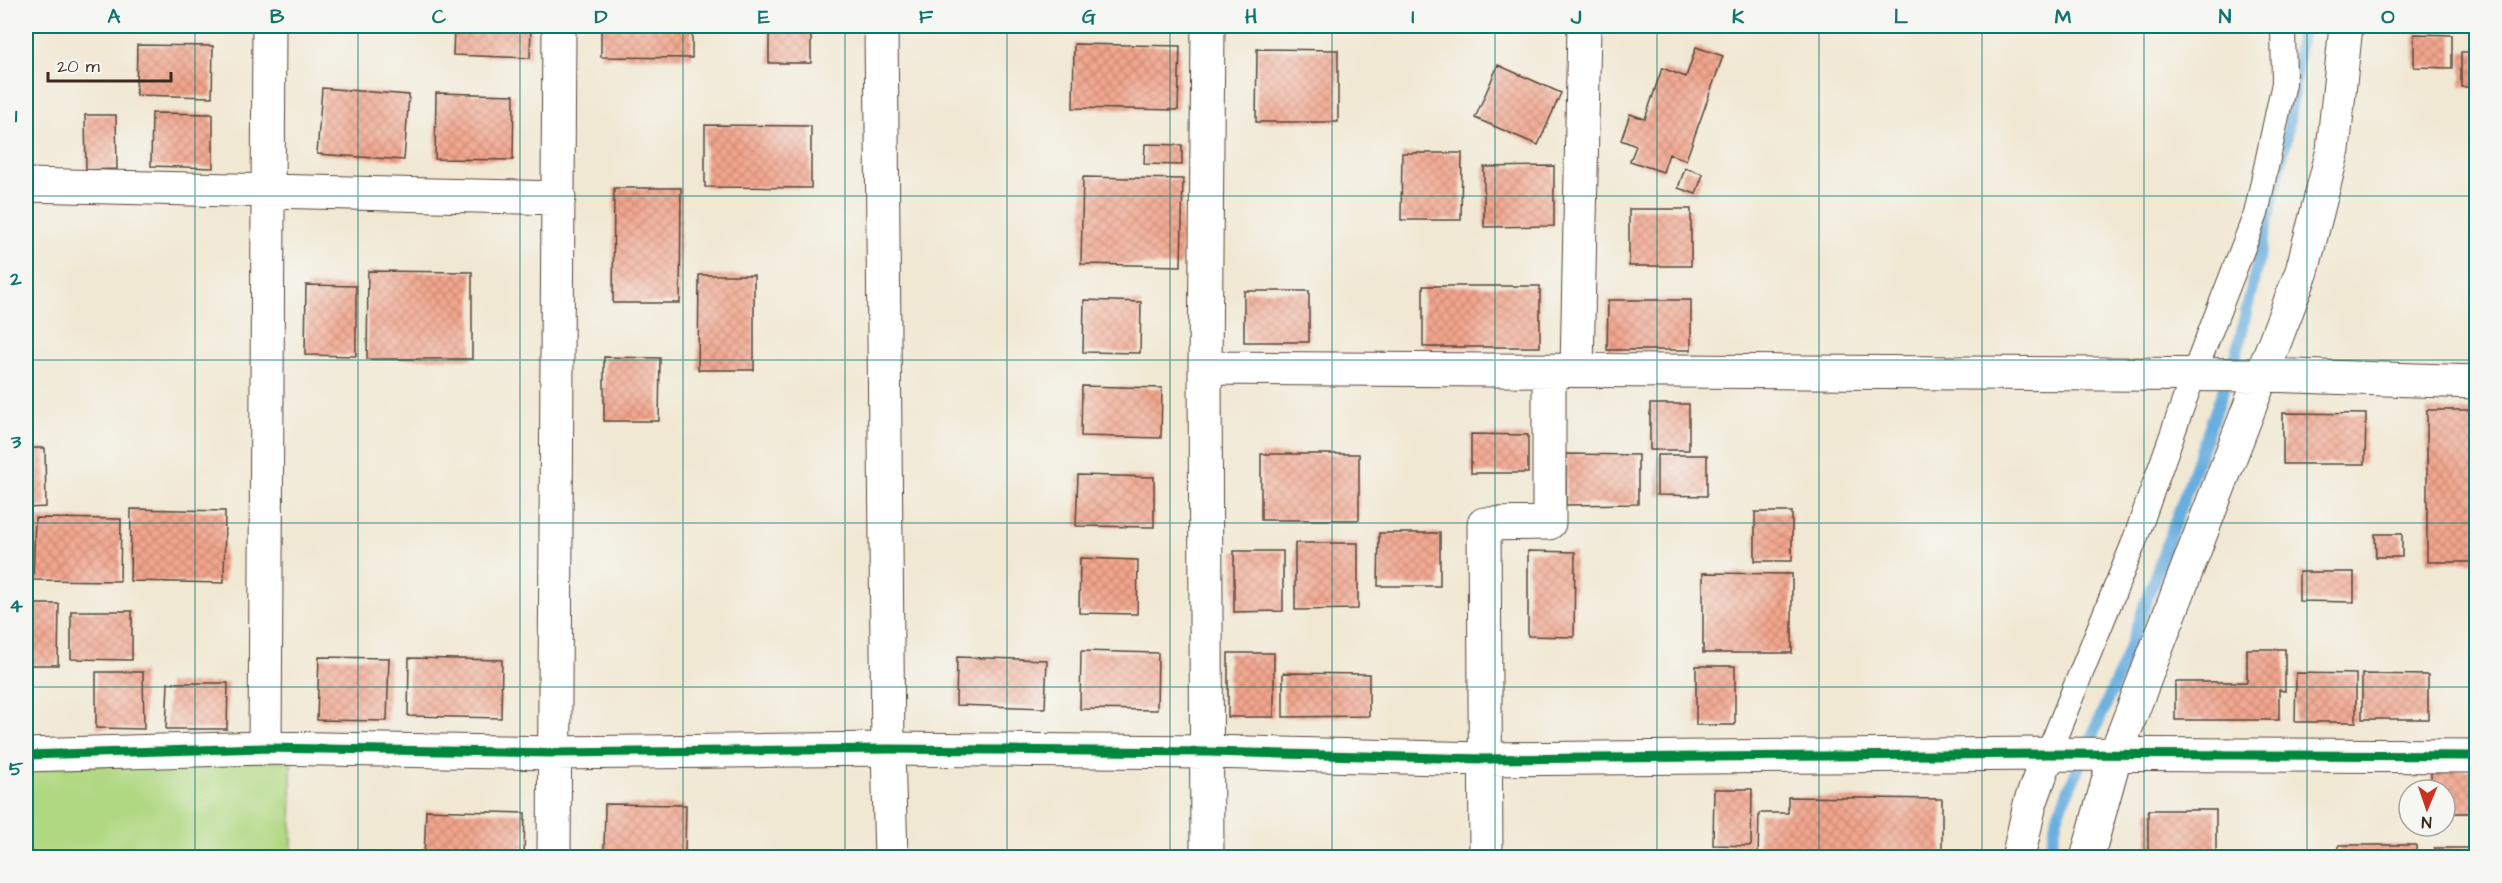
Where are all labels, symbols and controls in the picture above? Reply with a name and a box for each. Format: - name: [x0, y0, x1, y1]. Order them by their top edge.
- text: A: [108, 3, 121, 31]
- text: B: [270, 3, 285, 31]
- text: C: [432, 3, 447, 31]
- text: D: [595, 3, 608, 31]
- text: E: [758, 3, 770, 31]
- text: F: [919, 3, 934, 31]
- text: G: [1082, 3, 1096, 31]
- text: H: [1245, 3, 1257, 31]
- text: I: [1411, 3, 1415, 31]
- text: J: [1570, 3, 1582, 31]
- text: K: [1732, 3, 1745, 31]
- text: L: [1894, 3, 1908, 31]
- text: M: [2055, 3, 2072, 31]
- text: N: [2219, 3, 2232, 31]
- text: O: [2381, 3, 2395, 31]
- scale bar: [48, 45, 171, 83]
- text: 20 m: [57, 54, 100, 79]
- text: 1: [15, 102, 18, 130]
- text: 2: [9, 265, 22, 293]
- text: 3: [10, 428, 22, 456]
- text: 4: [9, 592, 23, 620]
- text: 5: [9, 755, 24, 783]
- north arrow: [2397, 778, 2457, 838]
- text: N: [2421, 811, 2432, 833]

